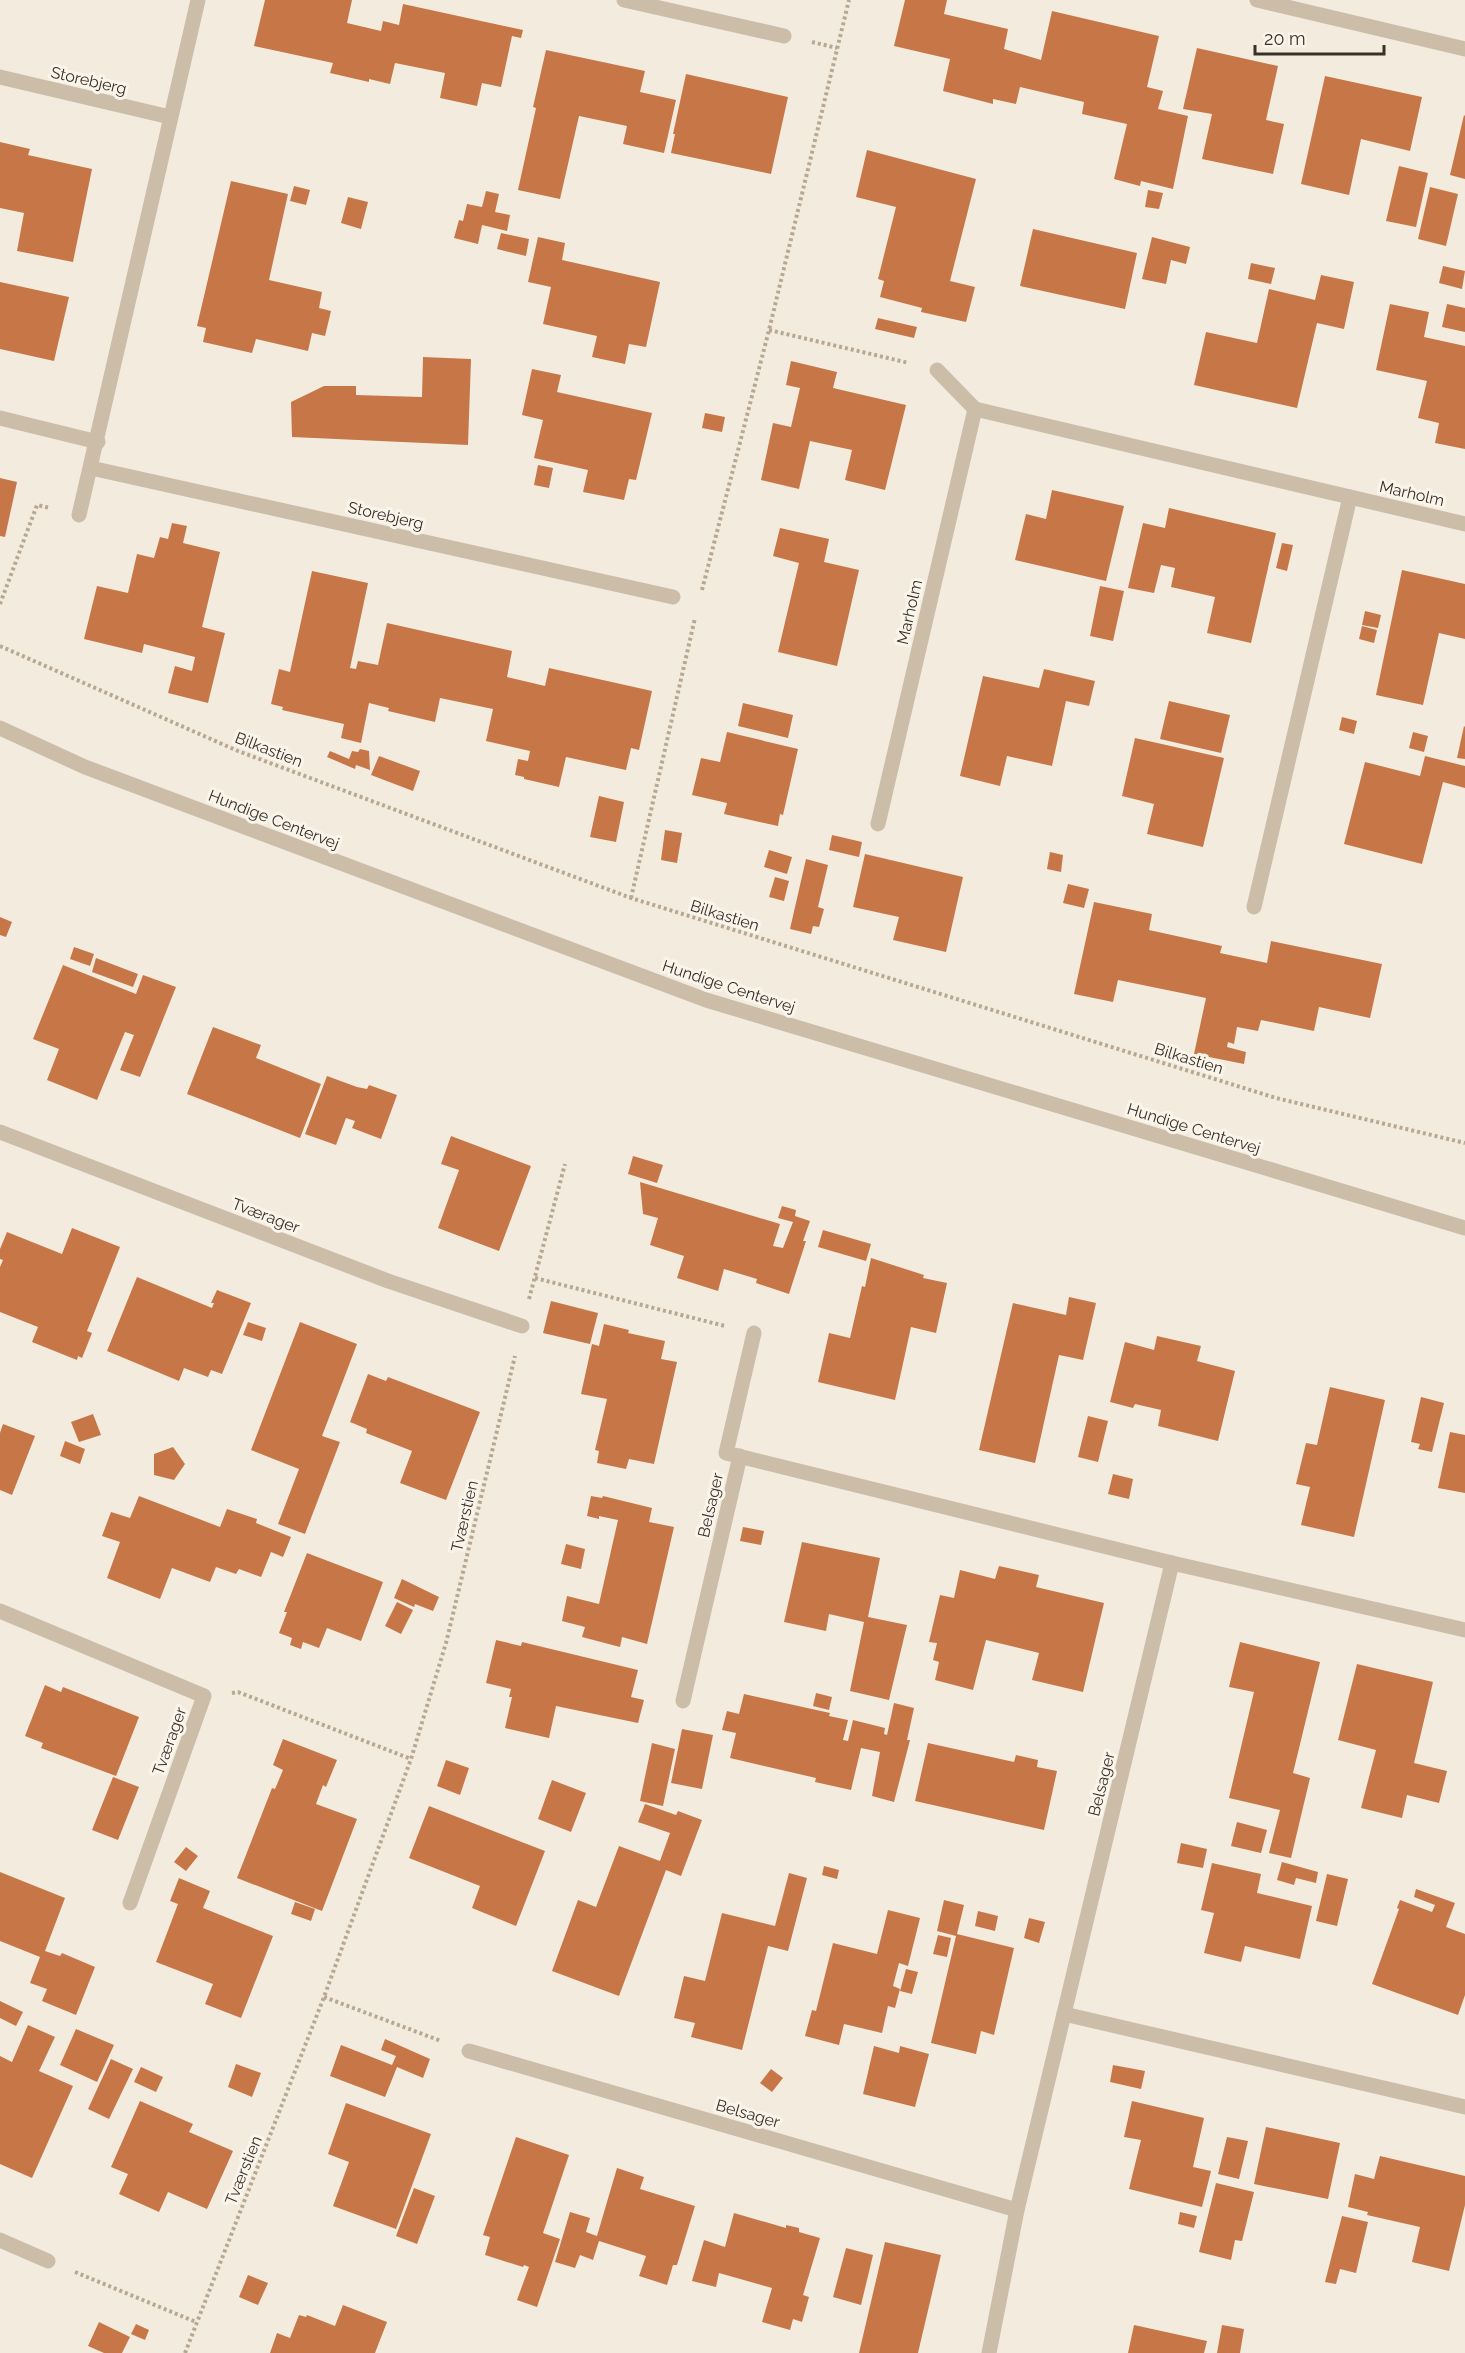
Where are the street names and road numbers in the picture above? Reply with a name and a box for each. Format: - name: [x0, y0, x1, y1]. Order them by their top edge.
- street label: Storebjerg: [49, 63, 129, 98]
- street label: Marholm: [1377, 477, 1446, 510]
- street label: Storebjerg: [346, 498, 426, 533]
- street label: Marholm: [893, 578, 926, 647]
- street label: Bilkastien: [232, 728, 305, 771]
- street label: Hundige Centervej: [206, 786, 342, 853]
- street label: Bilkastien: [688, 896, 762, 935]
- street label: Hundige Centervej: [660, 956, 798, 1017]
- street label: Bilkastien: [1152, 1039, 1226, 1078]
- street label: Hundige Centervej: [1125, 1099, 1263, 1158]
- street label: Tværager: [229, 1194, 303, 1237]
- street label: Belsager: [694, 1471, 727, 1539]
- street label: Tværstien: [447, 1479, 482, 1554]
- street label: Tværager: [148, 1704, 191, 1778]
- street label: Belsager: [1084, 1750, 1119, 1818]
- street label: Belsager: [714, 2095, 782, 2132]
- street label: Tværstien: [221, 2133, 266, 2207]

